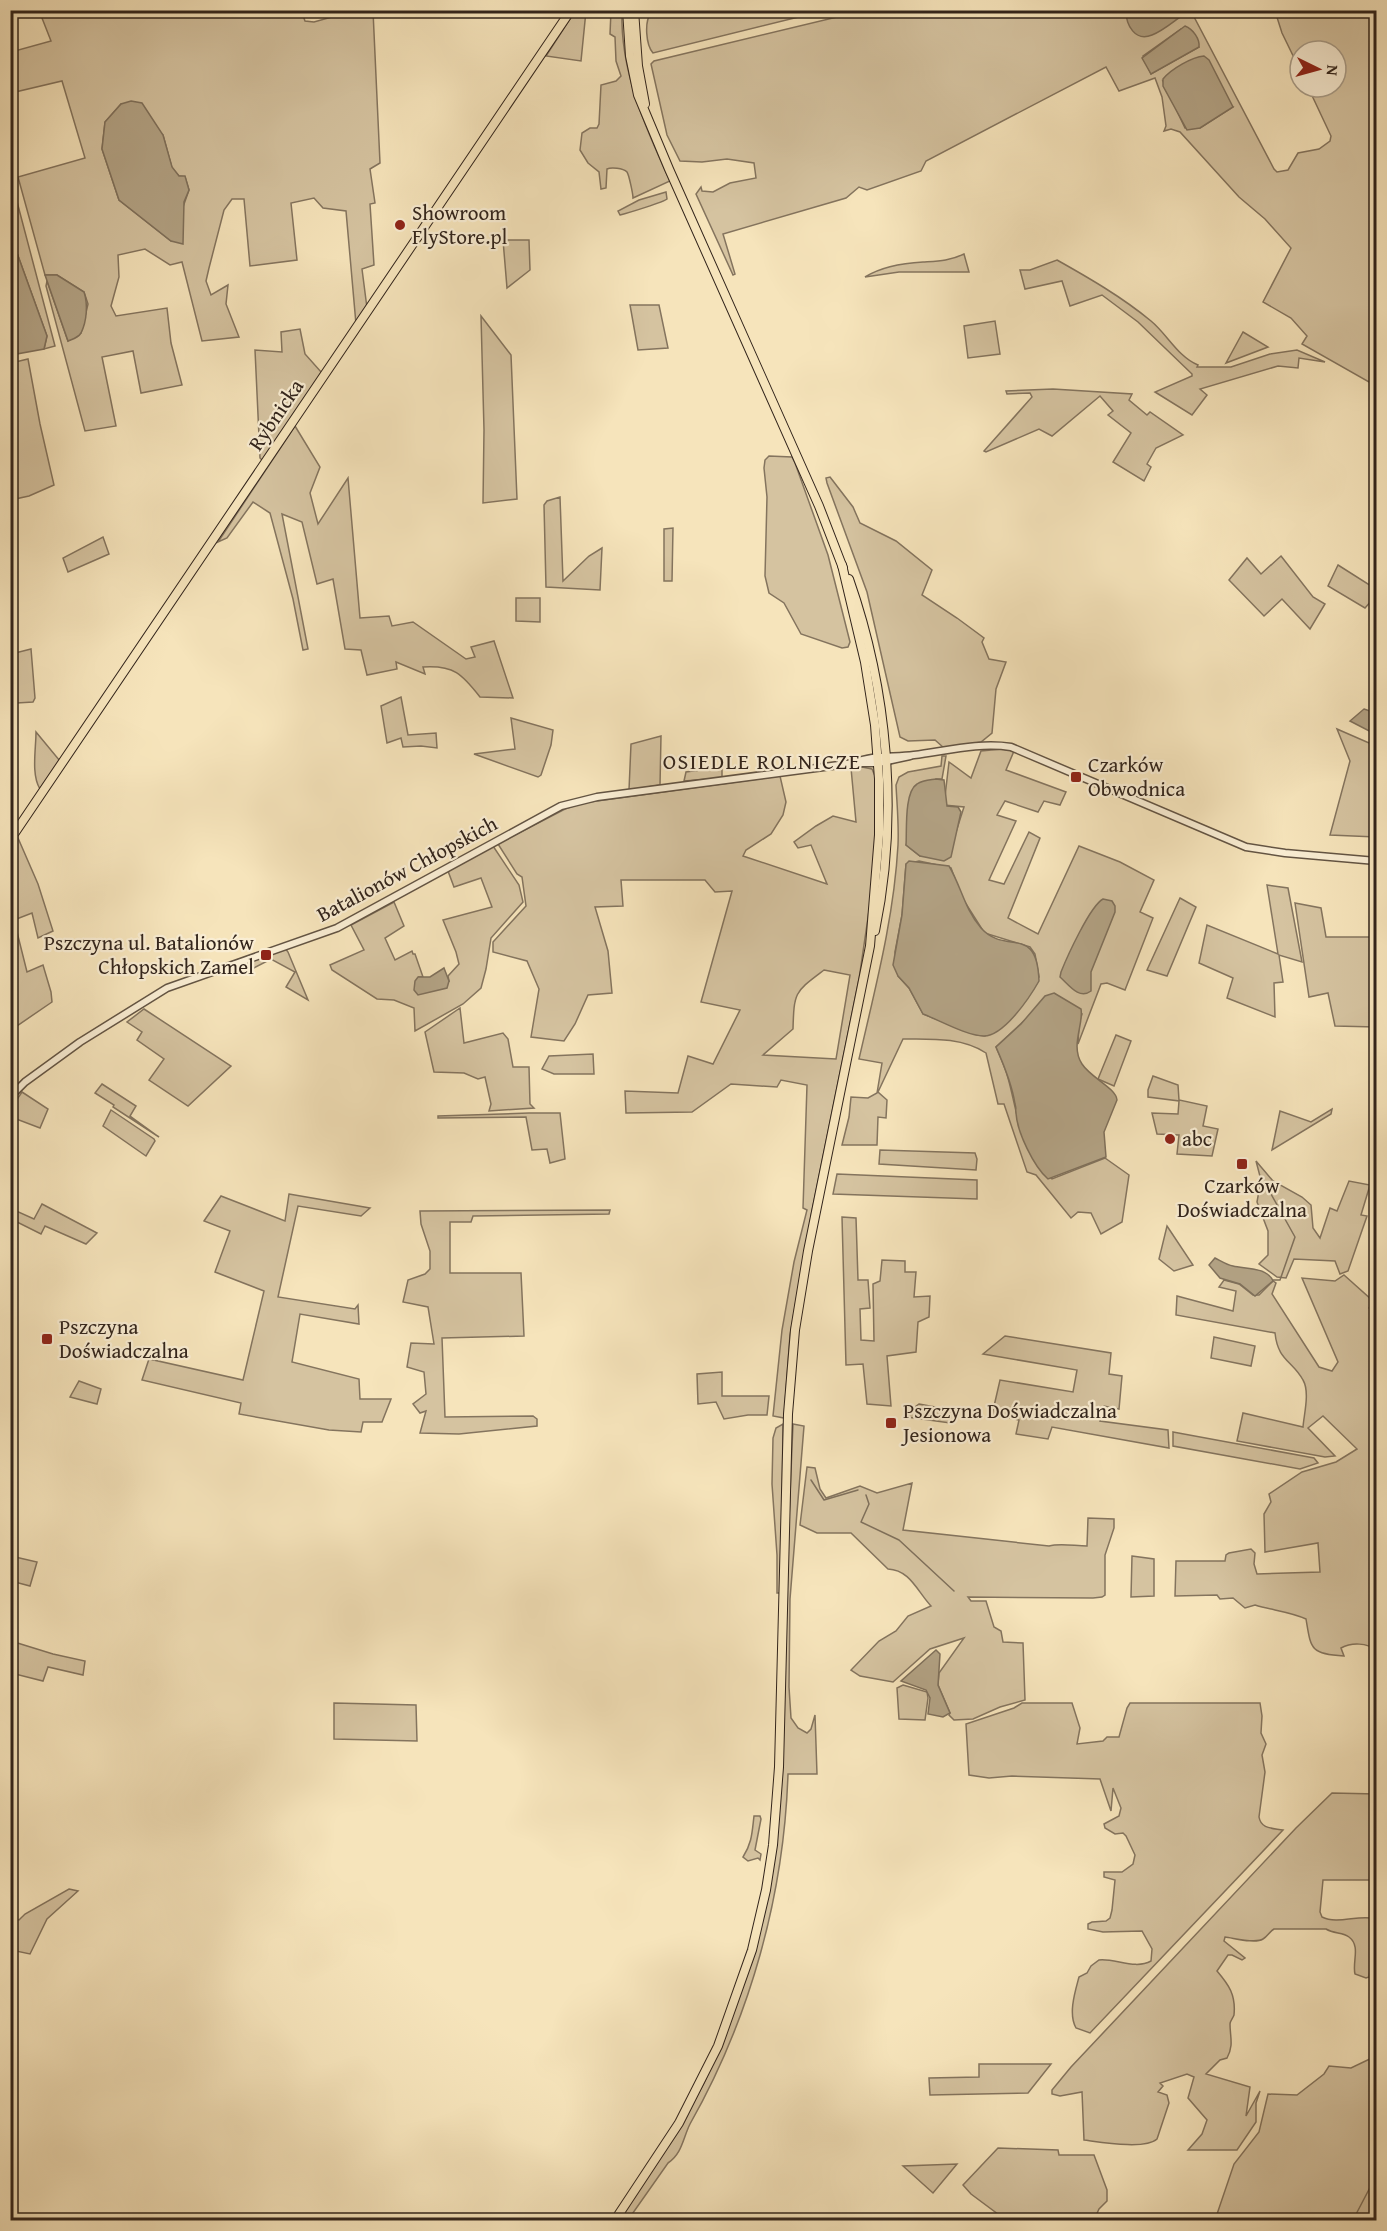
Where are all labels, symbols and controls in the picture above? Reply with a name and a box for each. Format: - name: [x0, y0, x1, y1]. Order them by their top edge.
- north arrow: [1288, 39, 1348, 99]
- text: N: [1320, 64, 1345, 77]
- place label: Showroom FlyStore.pl: [412, 197, 508, 252]
- marker: Showroom FlyStore.pl: [393, 218, 407, 232]
- street label: Rybnicka: [240, 373, 311, 457]
- district label: OSIEDLE ROLNICZE: [663, 745, 861, 777]
- place label: Czarków Obwodnica: [1088, 749, 1185, 804]
- marker: Czarków Obwodnica: [1069, 770, 1083, 784]
- street label: Batalionów Chłopskich: [311, 808, 503, 929]
- place label: Pszczyna ul. Batalionów Chłopskich Zamel: [44, 927, 254, 982]
- marker: Pszczyna ul. Batalionów Chłopskich Zamel: [259, 948, 273, 962]
- place label: abc: [1182, 1123, 1212, 1154]
- marker: abc: [1163, 1132, 1177, 1146]
- marker: Czarków Doświadczalna: [1235, 1157, 1249, 1171]
- place label: Czarków Doświadczalna: [1177, 1170, 1307, 1225]
- place label: Pszczyna Doświadczalna: [59, 1311, 189, 1366]
- marker: Pszczyna Doświadczalna: [40, 1332, 54, 1346]
- place label: Pszczyna Doświadczalna Jesionowa: [900, 1395, 1117, 1450]
- marker: Pszczyna Doświadczalna Jesionowa: [884, 1416, 898, 1430]

